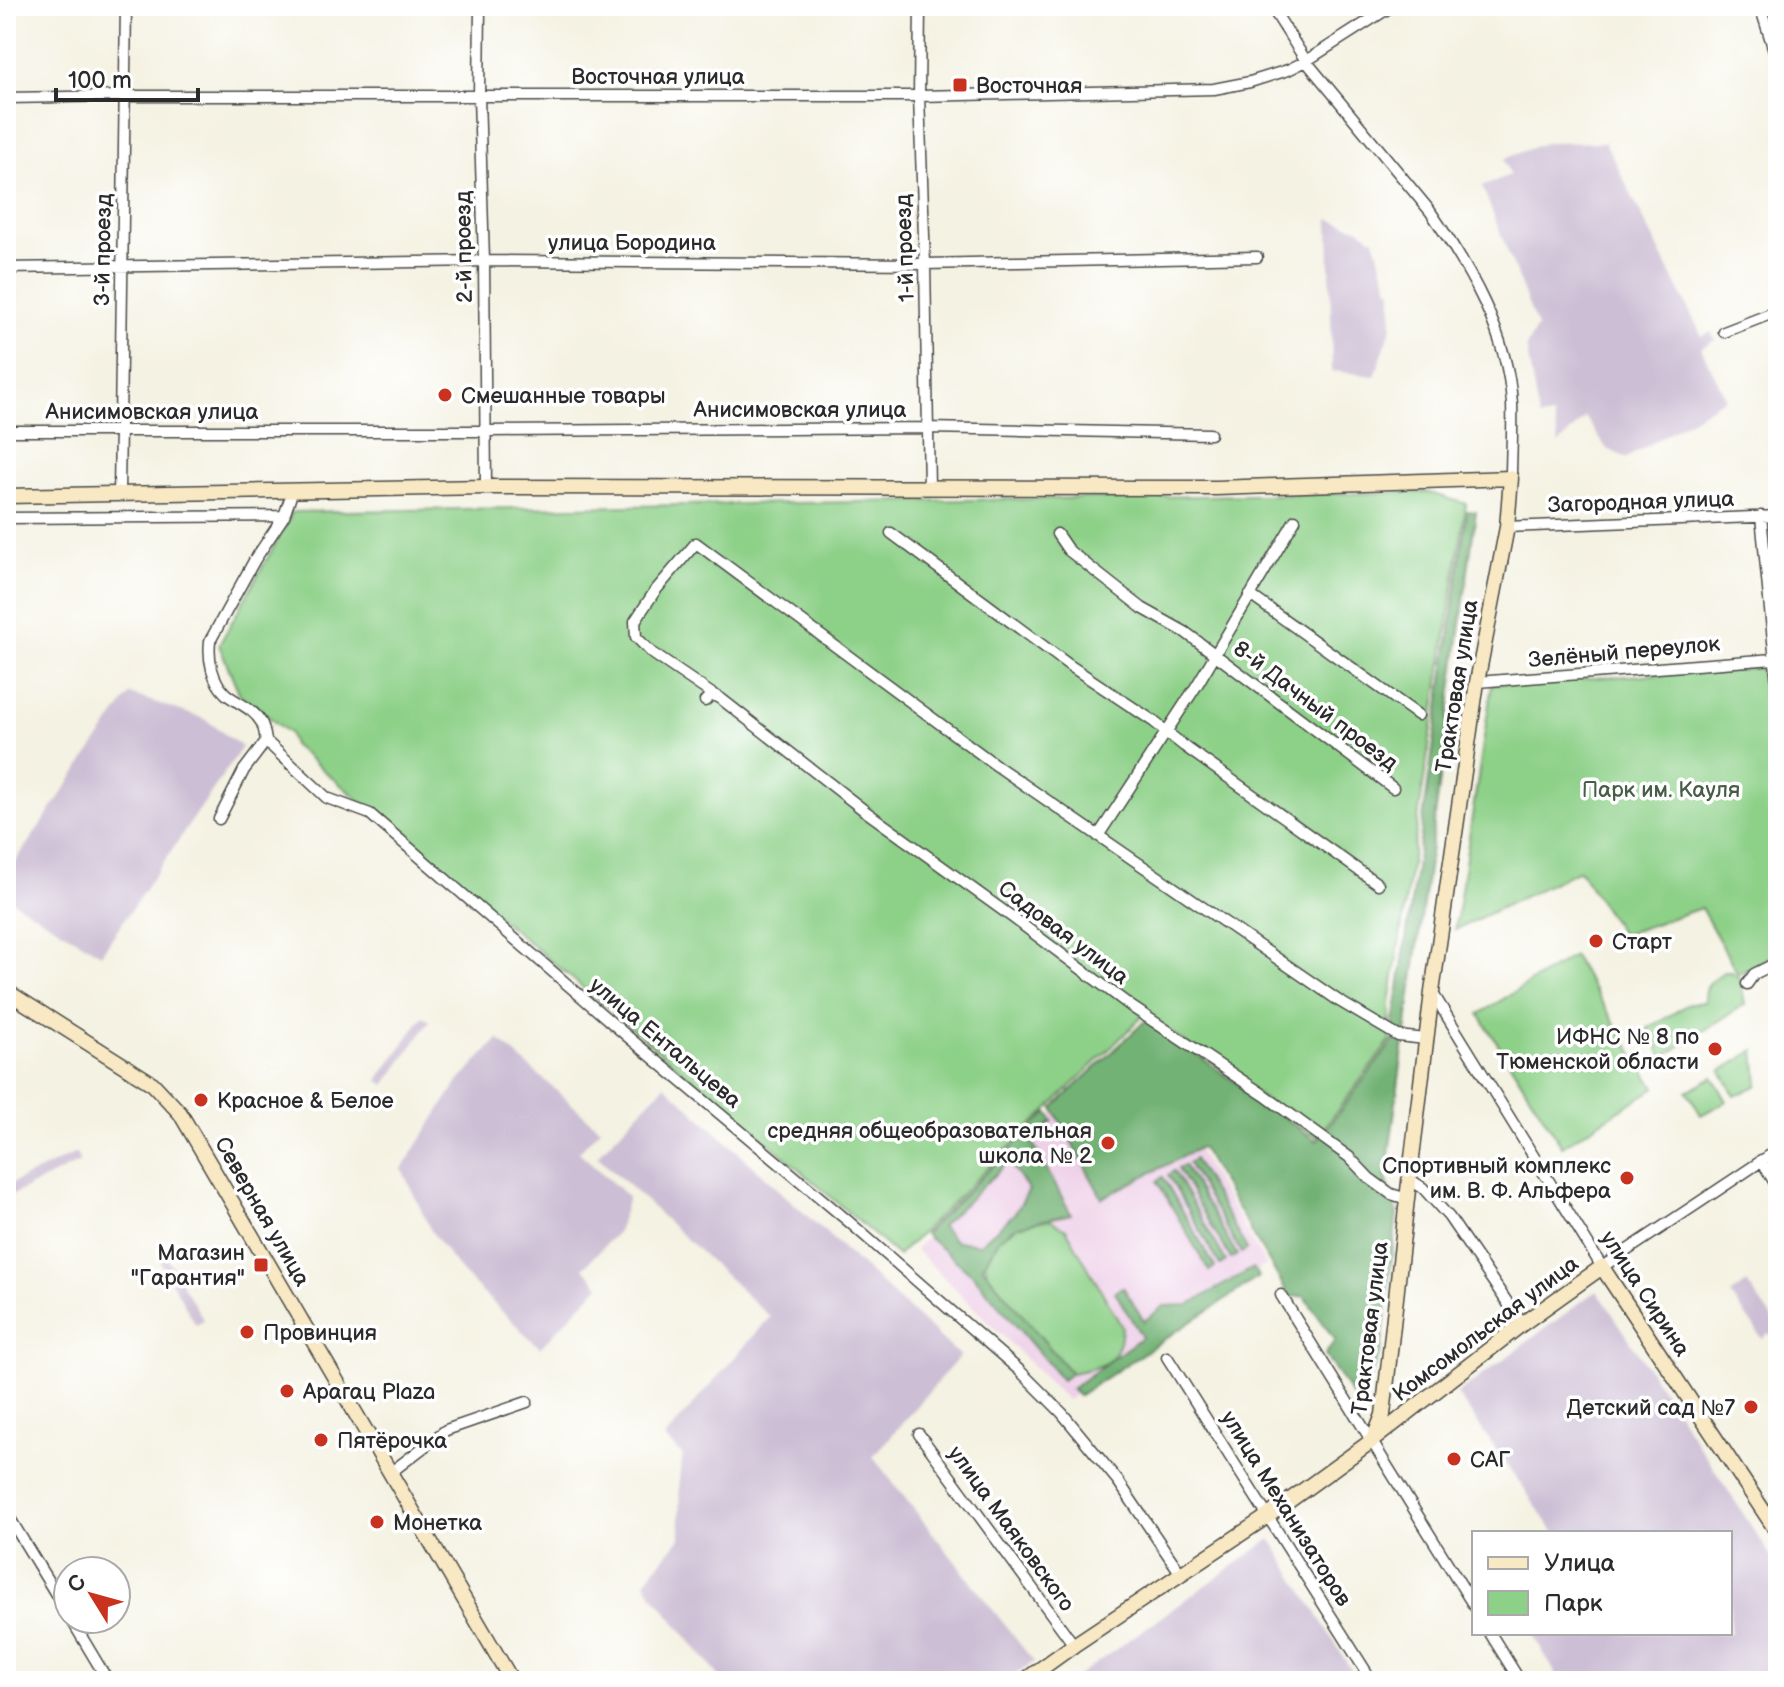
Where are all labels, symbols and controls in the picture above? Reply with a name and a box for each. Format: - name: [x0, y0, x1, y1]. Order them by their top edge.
- scale bar: [56, 52, 198, 102]
- street label: Восточная улица: [571, 64, 745, 91]
- text: 100 m: [68, 66, 132, 95]
- place label: Восточная: [976, 73, 1083, 100]
- marker: Восточная: [951, 76, 969, 94]
- street label: 2-й проезд: [450, 191, 479, 303]
- street label: 3-й проезд: [89, 193, 118, 307]
- street label: 1-й проезд: [890, 194, 921, 302]
- street label: улица Бородина: [548, 230, 716, 257]
- place label: Смешанные товары: [461, 383, 666, 410]
- marker: Смешанные товары: [436, 386, 454, 404]
- street label: Анисимовская улица: [693, 397, 906, 424]
- street label: Анисимовская улица: [45, 399, 258, 426]
- street label: Загородная улица: [1547, 486, 1735, 519]
- street label: Трактовая улица: [1430, 598, 1484, 775]
- street label: Зелёный переулок: [1527, 631, 1721, 674]
- street label: 8-й Дачный проезд: [1228, 636, 1403, 777]
- park label: Парк им. Кауля: [1582, 777, 1740, 804]
- street label: Садовая улица: [993, 875, 1134, 991]
- place label: Старт: [1612, 929, 1673, 956]
- marker: Старт: [1587, 932, 1605, 950]
- street label: улица Ентальцева: [584, 972, 746, 1114]
- place label: ИФНС № 8 по Тюменской области: [1496, 1024, 1699, 1076]
- marker: ИФНС № 8 по Тюменской области: [1706, 1040, 1724, 1058]
- place label: Красное & Белое: [217, 1088, 394, 1115]
- marker: Красное & Белое: [192, 1091, 210, 1109]
- place label: средняя общеобразовательная школа № 2: [767, 1118, 1092, 1170]
- street label: Северная улица: [208, 1132, 315, 1291]
- marker: средняя общеобразовательная школа № 2: [1099, 1134, 1117, 1152]
- place label: Спортивный комплекс им. В. Ф. Альфера: [1382, 1153, 1611, 1205]
- marker: Спортивный комплекс им. В. Ф. Альфера: [1618, 1169, 1636, 1187]
- street label: улица Сирина: [1594, 1226, 1695, 1362]
- place label: Магазин "Гарантия": [131, 1240, 245, 1292]
- street label: Трактовая улица: [1346, 1240, 1395, 1417]
- street label: Комсомольская улица: [1388, 1250, 1584, 1408]
- marker: Магазин "Гарантия": [252, 1256, 270, 1274]
- place label: Провинция: [263, 1320, 377, 1347]
- marker: Провинция: [238, 1323, 256, 1341]
- place label: Арагац Plaza: [302, 1379, 435, 1406]
- marker: Арагац Plaza: [278, 1382, 296, 1400]
- place label: Детский сад №7: [1567, 1395, 1735, 1422]
- marker: Детский сад №7: [1742, 1398, 1760, 1416]
- street label: улица Механизаторов: [1215, 1406, 1357, 1612]
- place label: Пятёрочка: [337, 1428, 447, 1455]
- marker: Пятёрочка: [312, 1431, 330, 1449]
- street label: улица Маяковского: [942, 1441, 1080, 1617]
- place label: САГ: [1470, 1447, 1510, 1474]
- marker: САГ: [1445, 1450, 1463, 1468]
- place label: Монетка: [393, 1510, 482, 1537]
- marker: Монетка: [368, 1513, 386, 1531]
- legend: [1472, 1531, 1732, 1635]
- text: Улица: [1544, 1549, 1615, 1578]
- north arrow: [52, 1555, 132, 1635]
- text: С: [62, 1570, 93, 1598]
- text: Парк: [1544, 1589, 1603, 1618]

